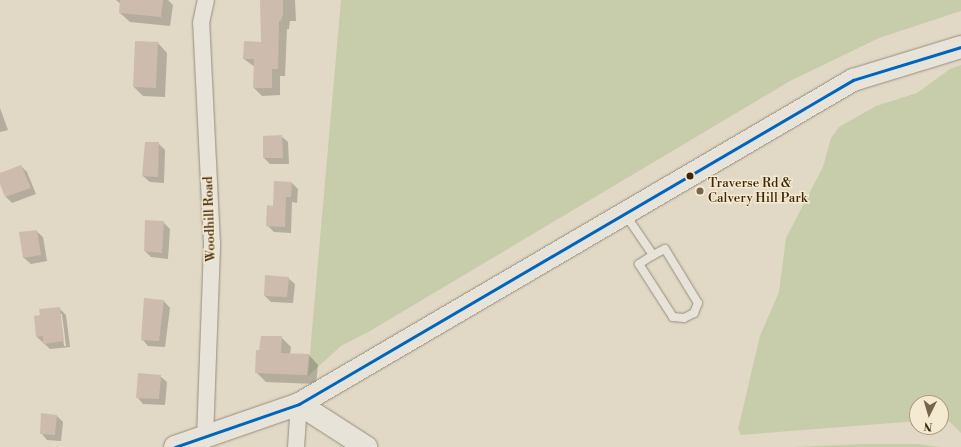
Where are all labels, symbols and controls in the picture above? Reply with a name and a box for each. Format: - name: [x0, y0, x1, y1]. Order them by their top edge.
- unlabelled marker: [685, 171, 695, 181]
- street label: Woodhill Road: [201, 176, 219, 262]
- place label: Traverse Rd & Calvery Hill Park: [708, 176, 807, 207]
- marker: Traverse Rd & Calvery Hill Park: [695, 186, 705, 196]
- north arrow: [909, 395, 949, 435]
- text: N: [923, 419, 933, 433]

